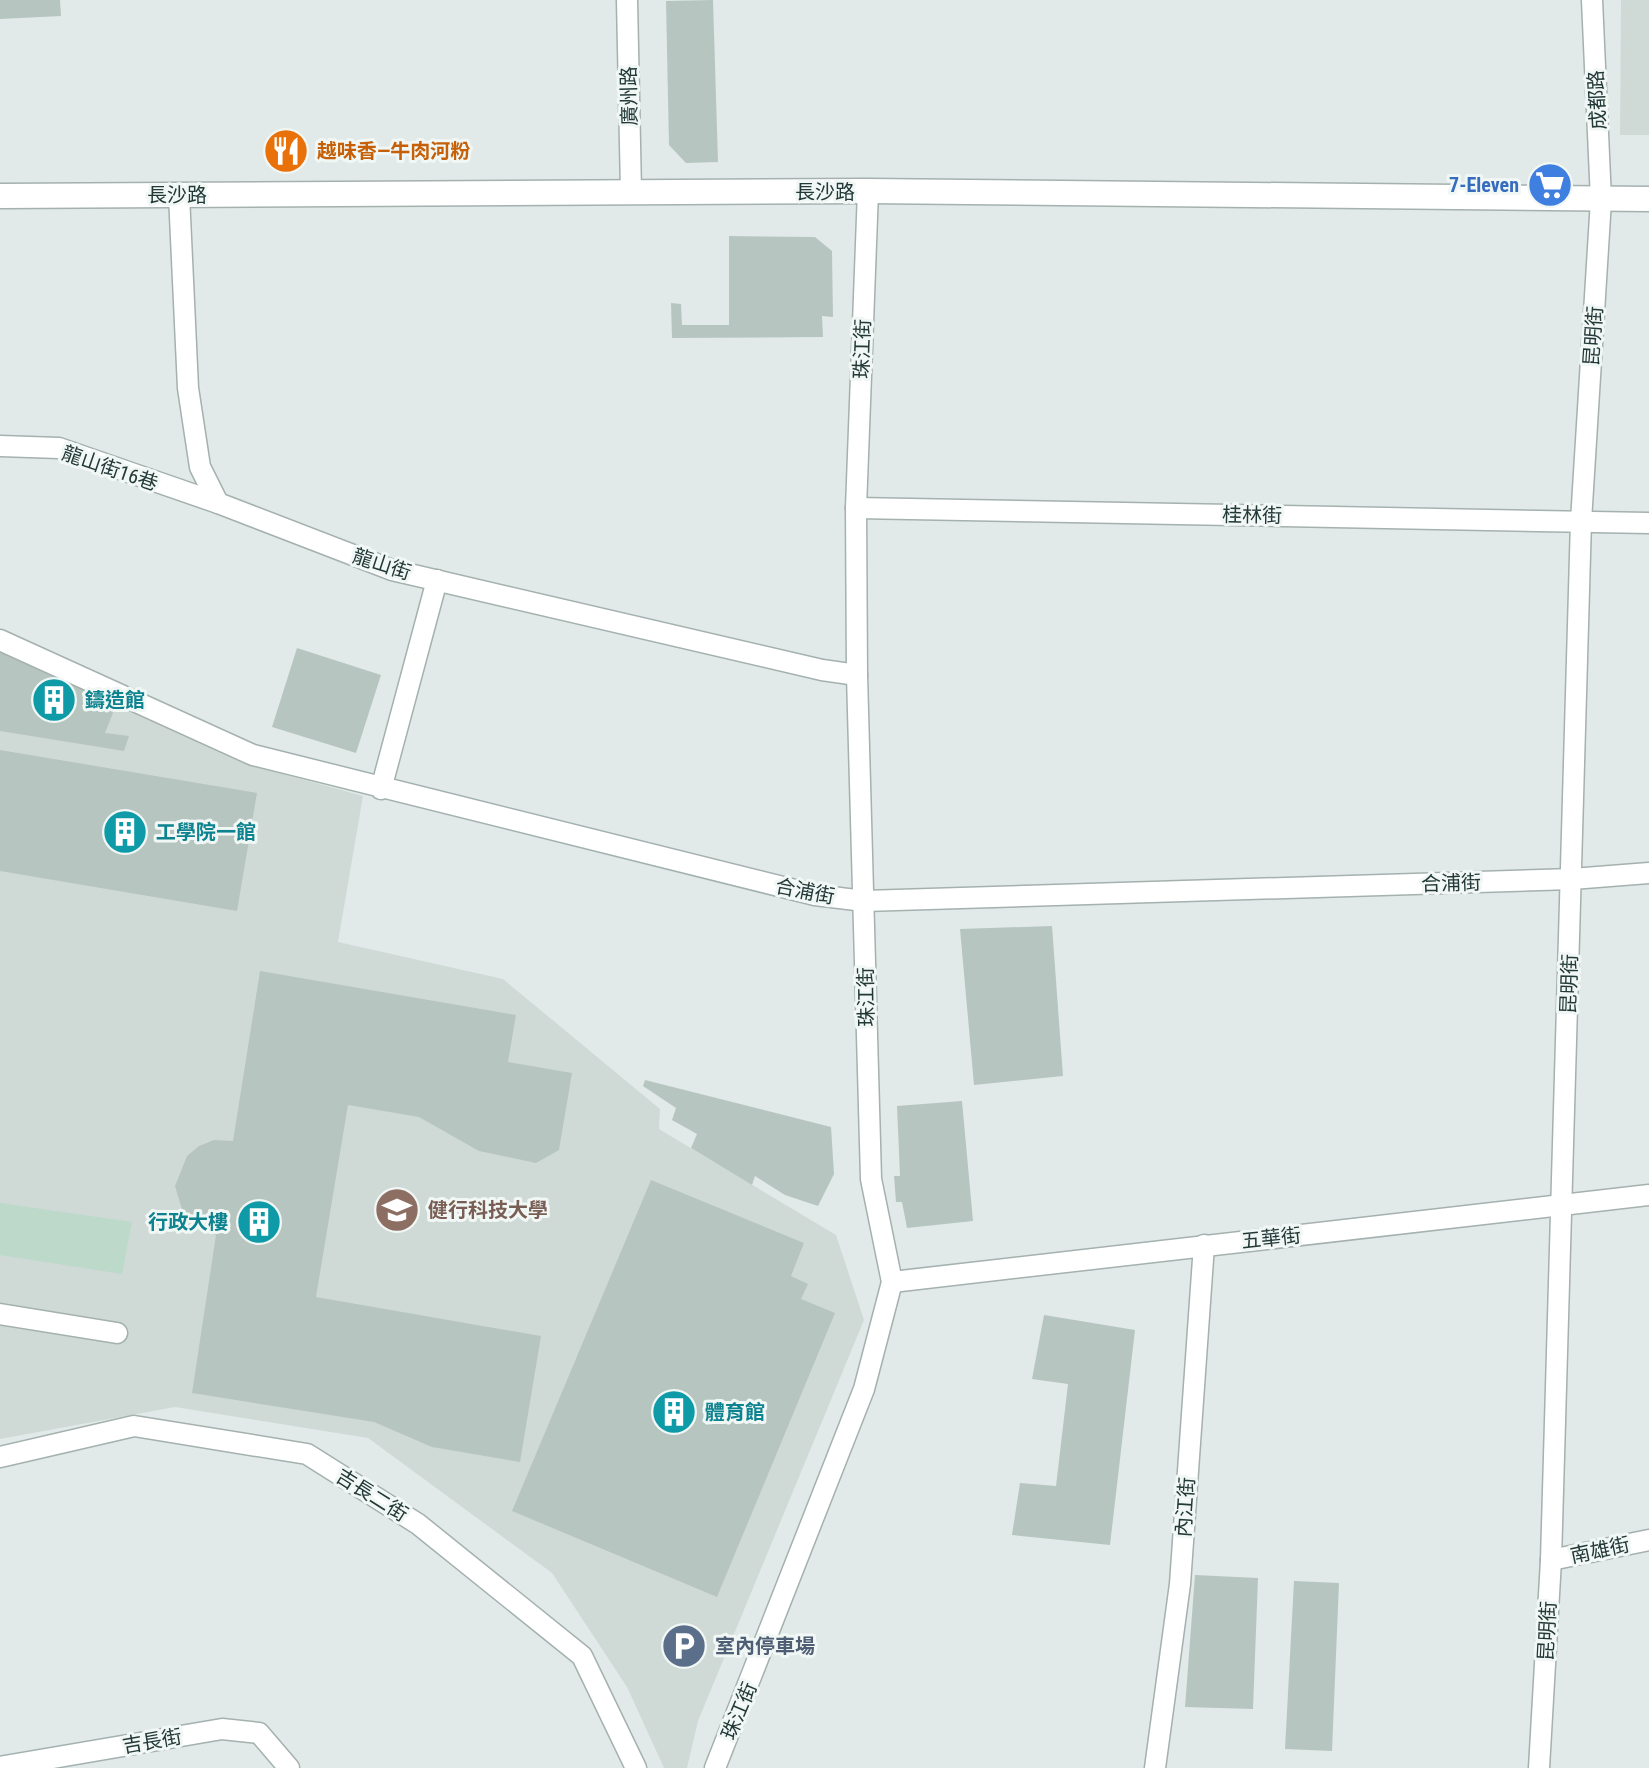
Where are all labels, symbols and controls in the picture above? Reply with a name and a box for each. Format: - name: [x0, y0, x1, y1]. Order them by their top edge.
- street label: 廣州路: [616, 66, 642, 126]
- street label: 成都路: [1583, 69, 1611, 131]
- restaurant icon: 越味香—牛肉河粉: [262, 127, 310, 175]
- place label: 越味香—牛肉河粉: [317, 139, 470, 163]
- supermarket icon: 7-Eleven: [1526, 161, 1574, 209]
- place label: 7-Eleven: [1449, 173, 1519, 197]
- street label: 長沙路: [795, 180, 855, 204]
- street label: 長沙路: [147, 183, 207, 207]
- street label: 昆明街: [1579, 305, 1607, 367]
- street label: 珠江街: [849, 319, 875, 379]
- street label: 龍山街16巷: [59, 440, 161, 496]
- street label: 桂林街: [1222, 502, 1282, 528]
- street label: 龍山街: [350, 543, 414, 585]
- building icon: 鑄造館: [30, 676, 78, 724]
- place label: 鑄造館: [85, 688, 145, 712]
- building icon: 工學院一館: [101, 808, 149, 856]
- place label: 工學院一館: [156, 820, 256, 844]
- street label: 合浦街: [1421, 870, 1481, 896]
- street label: 合浦街: [773, 873, 837, 909]
- street label: 昆明街: [1556, 954, 1582, 1014]
- street label: 珠江街: [853, 967, 879, 1027]
- school or university icon: 健行科技大學: [373, 1186, 421, 1234]
- building icon: 行政大樓: [235, 1198, 283, 1246]
- place label: 健行科技大學: [428, 1198, 548, 1222]
- place label: 行政大樓: [148, 1210, 228, 1234]
- street label: 五華街: [1240, 1223, 1302, 1253]
- building icon: 體育館: [650, 1388, 698, 1436]
- place label: 體育館: [705, 1400, 765, 1424]
- street label: 吉長二街: [332, 1464, 412, 1526]
- street label: 內江街: [1171, 1476, 1199, 1538]
- street label: 南雄街: [1568, 1532, 1632, 1568]
- street label: 昆明街: [1533, 1600, 1561, 1662]
- parking icon: 室內停車場: [660, 1622, 708, 1670]
- place label: 室內停車場: [715, 1634, 815, 1658]
- street label: 珠江街: [716, 1679, 762, 1743]
- street label: 吉長街: [120, 1724, 184, 1758]

